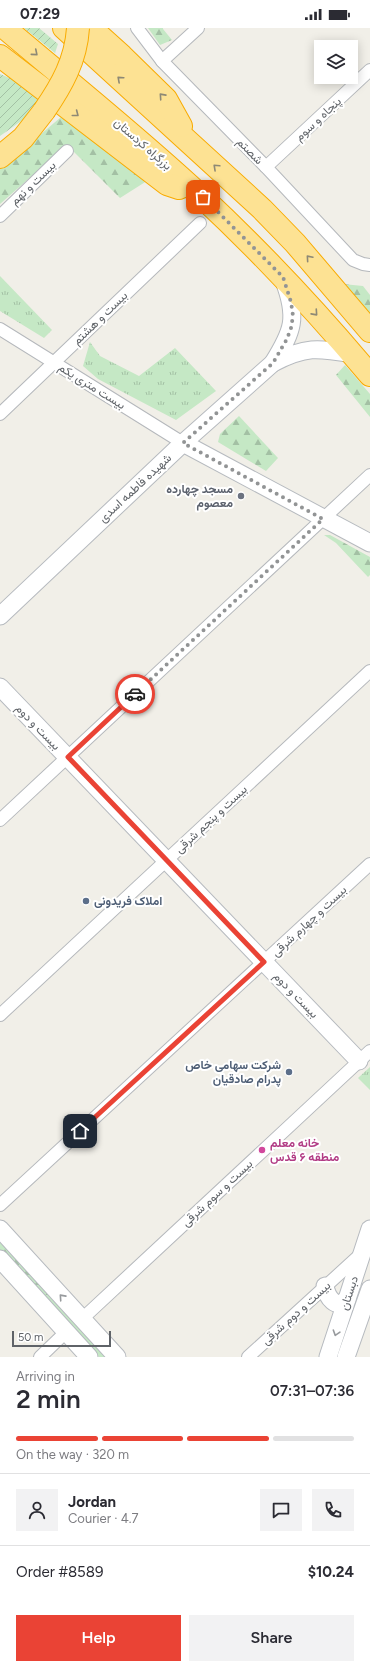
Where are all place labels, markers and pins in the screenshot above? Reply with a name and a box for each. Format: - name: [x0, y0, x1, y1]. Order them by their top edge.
- pin: [186, 180, 220, 214]
- place label: مسجد چهارده معصوم: [166, 482, 233, 511]
- marker: مسجد چهارده معصوم: [236, 491, 246, 501]
- place label: املاک فریدونی: [94, 894, 162, 909]
- marker: املاک فریدونی: [81, 896, 91, 906]
- place label: شرکت سهامی خاص پدرام صادقیان: [185, 1058, 281, 1087]
- marker: شرکت سهامی خاص پدرام صادقیان: [284, 1067, 294, 1077]
- pin: [63, 1114, 97, 1148]
- place label: خانه معلم منطقه ۶ قدس: [270, 1136, 340, 1164]
- marker: خانه معلم منطقه ۶ قدس: [257, 1145, 267, 1155]

